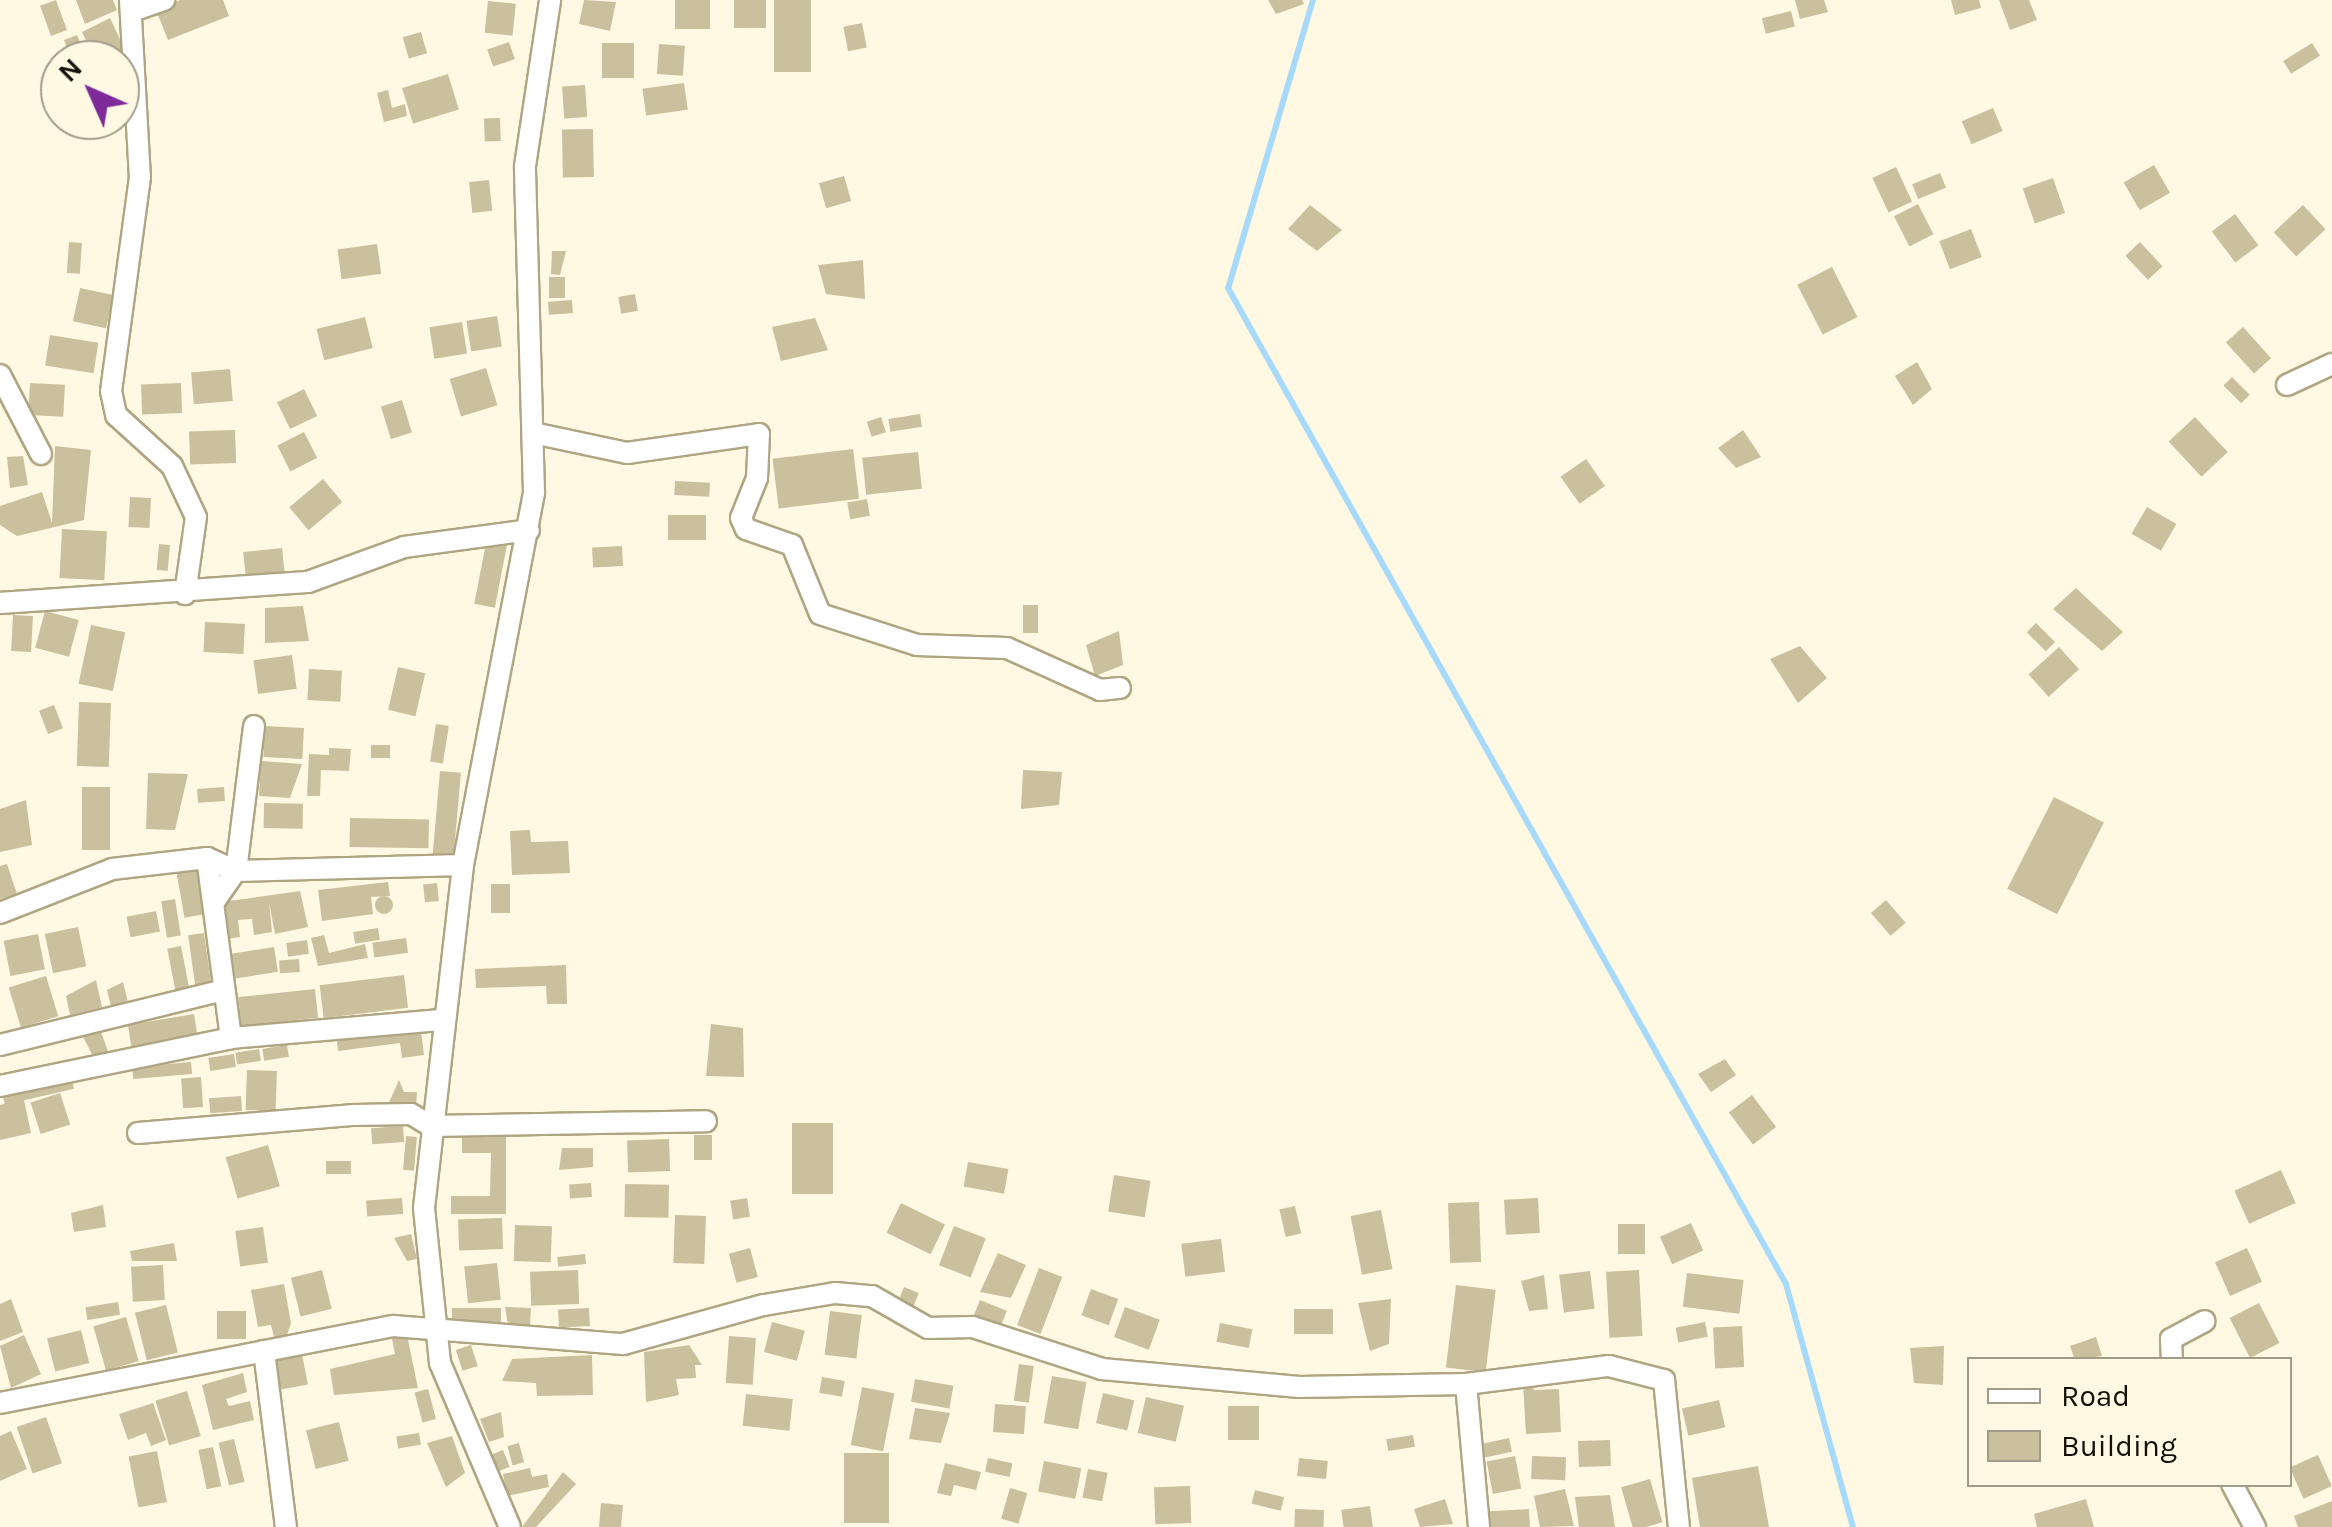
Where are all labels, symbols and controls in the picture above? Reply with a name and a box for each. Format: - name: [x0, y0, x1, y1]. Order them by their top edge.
- north arrow: [40, 40, 140, 140]
- text: N: [51, 51, 89, 89]
- legend: [1967, 1357, 2292, 1487]
- text: Road: [2061, 1378, 2130, 1414]
- text: Building: [2061, 1428, 2177, 1464]

